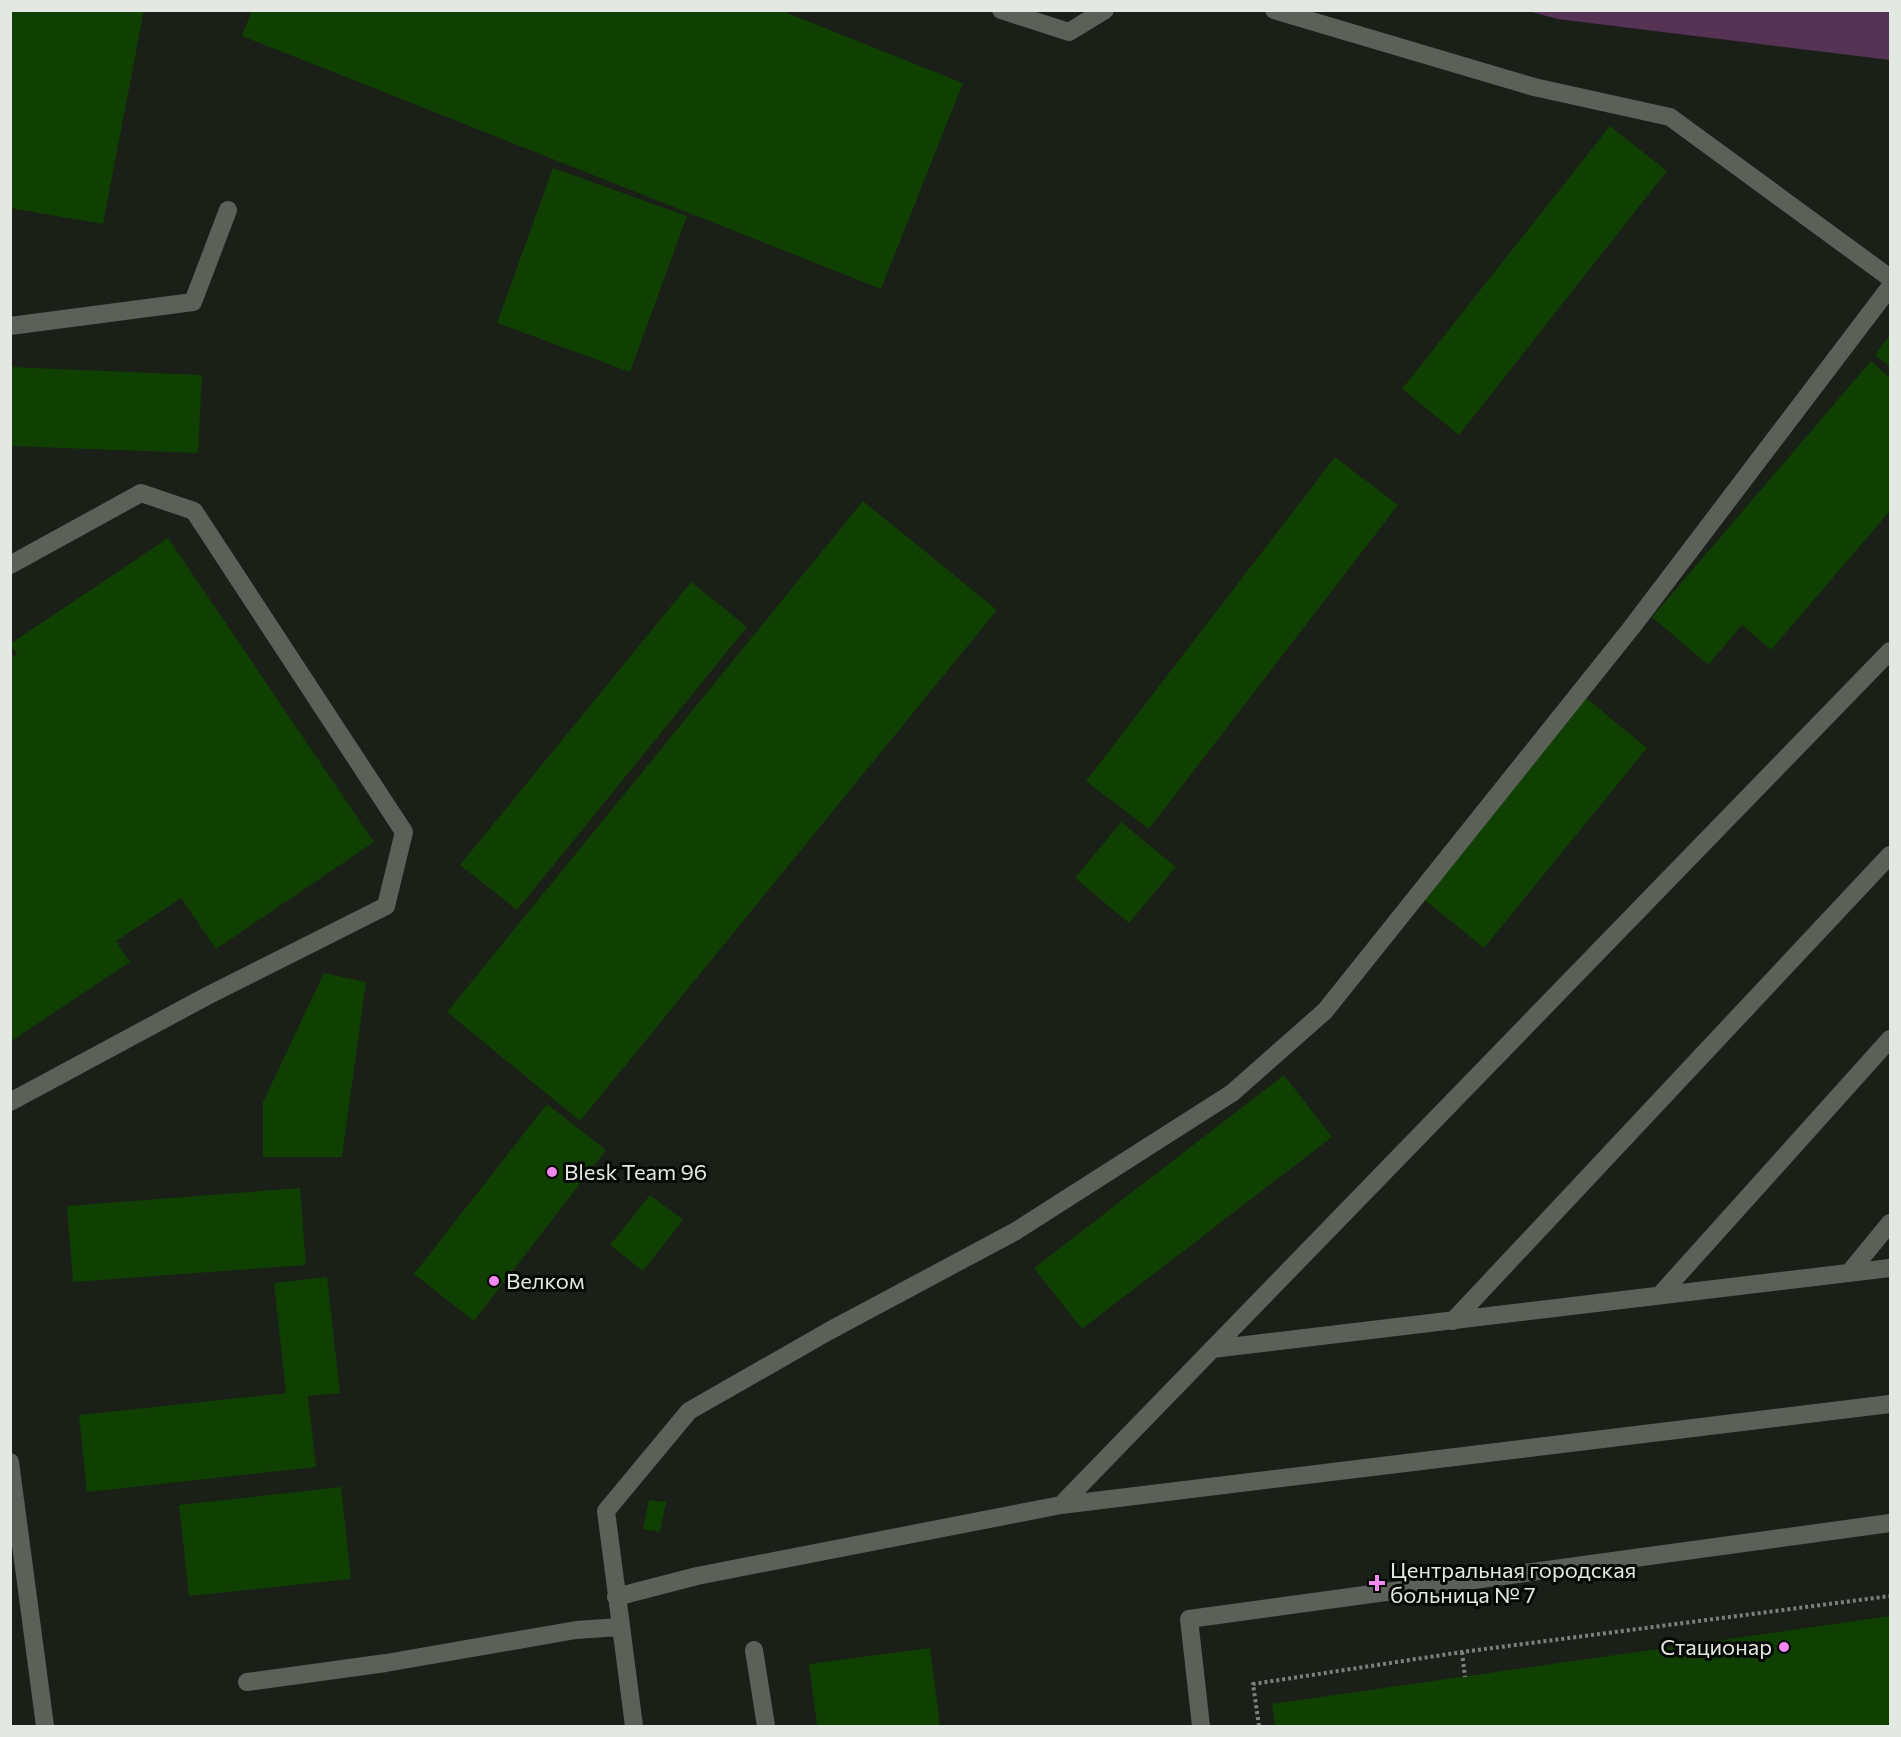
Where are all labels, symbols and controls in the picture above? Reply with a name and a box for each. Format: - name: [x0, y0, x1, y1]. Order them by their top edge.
- place label: Blesk Team 96: [564, 1158, 707, 1185]
- marker: Blesk Team 96: [545, 1165, 559, 1179]
- place label: Велком: [506, 1267, 585, 1294]
- marker: Велком: [487, 1274, 501, 1288]
- place label: Центральная городская больница № 7: [1390, 1556, 1636, 1608]
- marker: Центральная городская больница № 7: [1368, 1574, 1386, 1592]
- place label: Стационар: [1660, 1633, 1772, 1660]
- marker: Стационар: [1777, 1640, 1791, 1654]

